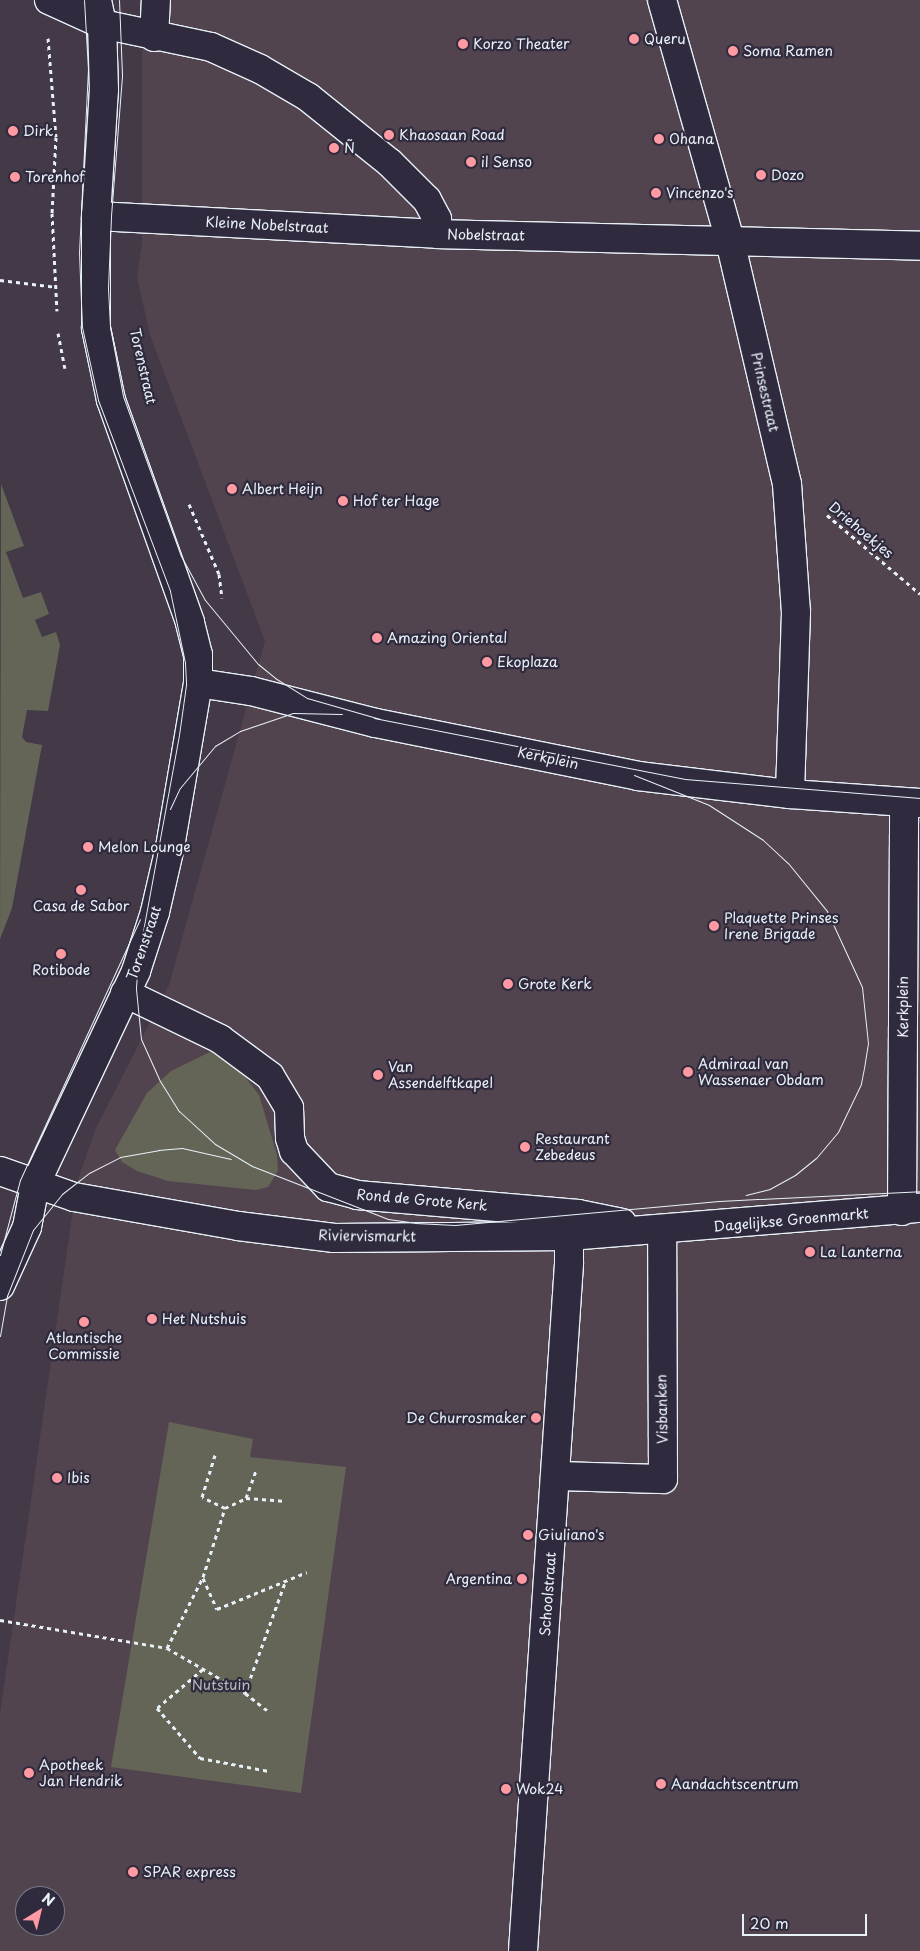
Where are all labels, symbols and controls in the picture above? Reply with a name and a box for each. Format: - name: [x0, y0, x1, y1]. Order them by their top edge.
- place label: Queru: [644, 31, 686, 47]
- marker: Queru: [628, 33, 640, 45]
- place label: Korzo Theater: [473, 36, 569, 52]
- marker: Korzo Theater: [457, 38, 469, 50]
- place label: Soma Ramen: [743, 43, 833, 59]
- marker: Soma Ramen: [727, 45, 739, 57]
- place label: Dirk: [23, 123, 53, 139]
- marker: Dirk: [7, 125, 19, 137]
- place label: Khaosaan Road: [399, 127, 505, 143]
- marker: Khaosaan Road: [383, 129, 395, 141]
- place label: Ohana: [669, 131, 714, 147]
- marker: Ohana: [653, 133, 665, 145]
- place label: Ñ: [344, 140, 355, 156]
- marker: Ñ: [328, 142, 340, 154]
- place label: il Senso: [481, 154, 533, 170]
- marker: il Senso: [465, 156, 477, 168]
- place label: Dozo: [771, 167, 804, 183]
- place label: Torenhof: [25, 169, 85, 185]
- marker: Dozo: [755, 169, 767, 181]
- marker: Torenhof: [9, 171, 21, 183]
- place label: Vincenzo's: [666, 185, 733, 201]
- marker: Vincenzo's: [650, 187, 662, 199]
- street label: Kleine Nobelstraat: [205, 213, 329, 237]
- street label: Nobelstraat: [447, 226, 525, 244]
- street label: Torenstraat: [126, 326, 160, 406]
- street label: Prinsestraat: [748, 351, 782, 433]
- place label: Albert Heijn: [242, 481, 323, 497]
- marker: Albert Heijn: [226, 483, 238, 495]
- place label: Hof ter Hage: [353, 493, 441, 509]
- marker: Hof ter Hage: [337, 495, 349, 507]
- street label: Driehoekjes: [825, 498, 897, 562]
- place label: Amazing Oriental: [387, 630, 507, 646]
- marker: Amazing Oriental: [371, 632, 383, 644]
- place label: Ekoplaza: [497, 654, 558, 670]
- marker: Ekoplaza: [481, 656, 493, 668]
- street label: Kerkplein: [516, 743, 580, 773]
- place label: Melon Lounge: [98, 839, 191, 855]
- marker: Melon Lounge: [82, 841, 94, 853]
- marker: Casa de Sabor: [75, 884, 87, 896]
- place label: Casa de Sabor: [32, 898, 130, 914]
- street label: Torenstraat: [123, 904, 165, 982]
- place label: Plaquette Prinses Irene Brigade: [724, 910, 838, 942]
- marker: Plaquette Prinses Irene Brigade: [708, 920, 720, 932]
- marker: Rotibode: [55, 948, 67, 960]
- place label: Rotibode: [32, 962, 90, 978]
- place label: Grote Kerk: [518, 976, 592, 992]
- street label: Kerkplein: [895, 976, 911, 1038]
- marker: Grote Kerk: [502, 978, 514, 990]
- place label: Admiraal van Wassenaer Obdam: [698, 1056, 825, 1088]
- place label: Van Assendelftkapel: [388, 1059, 493, 1092]
- marker: Admiraal van Wassenaer Obdam: [682, 1066, 694, 1078]
- marker: Van Assendelftkapel: [372, 1069, 384, 1081]
- place label: Restaurant Zebedeus: [535, 1131, 610, 1164]
- marker: Restaurant Zebedeus: [519, 1141, 531, 1153]
- street label: Rond de Grote Kerk: [356, 1186, 488, 1214]
- street label: Dagelijkse Groenmarkt: [712, 1205, 870, 1235]
- street label: Riviervismarkt: [318, 1227, 416, 1245]
- place label: La Lanterna: [820, 1244, 902, 1260]
- marker: La Lanterna: [804, 1246, 816, 1258]
- place label: Het Nutshuis: [162, 1311, 248, 1327]
- marker: Het Nutshuis: [146, 1313, 158, 1325]
- marker: Atlantische Commissie: [78, 1316, 90, 1328]
- place label: Atlantische Commissie: [46, 1330, 122, 1362]
- street label: Visbanken: [653, 1374, 671, 1444]
- place label: De Churrosmaker: [405, 1410, 526, 1426]
- marker: De Churrosmaker: [530, 1412, 542, 1424]
- place label: Ibis: [67, 1470, 90, 1486]
- marker: Ibis: [51, 1472, 63, 1484]
- place label: Giuliano's: [538, 1527, 604, 1543]
- marker: Giuliano's: [522, 1529, 534, 1541]
- street label: Schoolstraat: [537, 1551, 559, 1637]
- place label: Argentina: [446, 1571, 512, 1587]
- marker: Argentina: [516, 1573, 528, 1585]
- park label: Nutstuin: [192, 1677, 250, 1693]
- place label: Apotheek Jan Hendrik: [39, 1757, 123, 1790]
- marker: Apotheek Jan Hendrik: [23, 1767, 35, 1779]
- place label: Aandachtscentrum: [671, 1776, 799, 1792]
- marker: Aandachtscentrum: [655, 1778, 667, 1790]
- place label: Wok24: [516, 1781, 564, 1797]
- marker: Wok24: [500, 1783, 512, 1795]
- place label: SPAR express: [143, 1864, 235, 1880]
- marker: SPAR express: [127, 1866, 139, 1878]
- north arrow: [15, 1886, 65, 1936]
- text: N: [38, 1888, 59, 1911]
- scale bar: [745, 1904, 870, 1936]
- text: 20 m: [750, 1911, 789, 1934]

